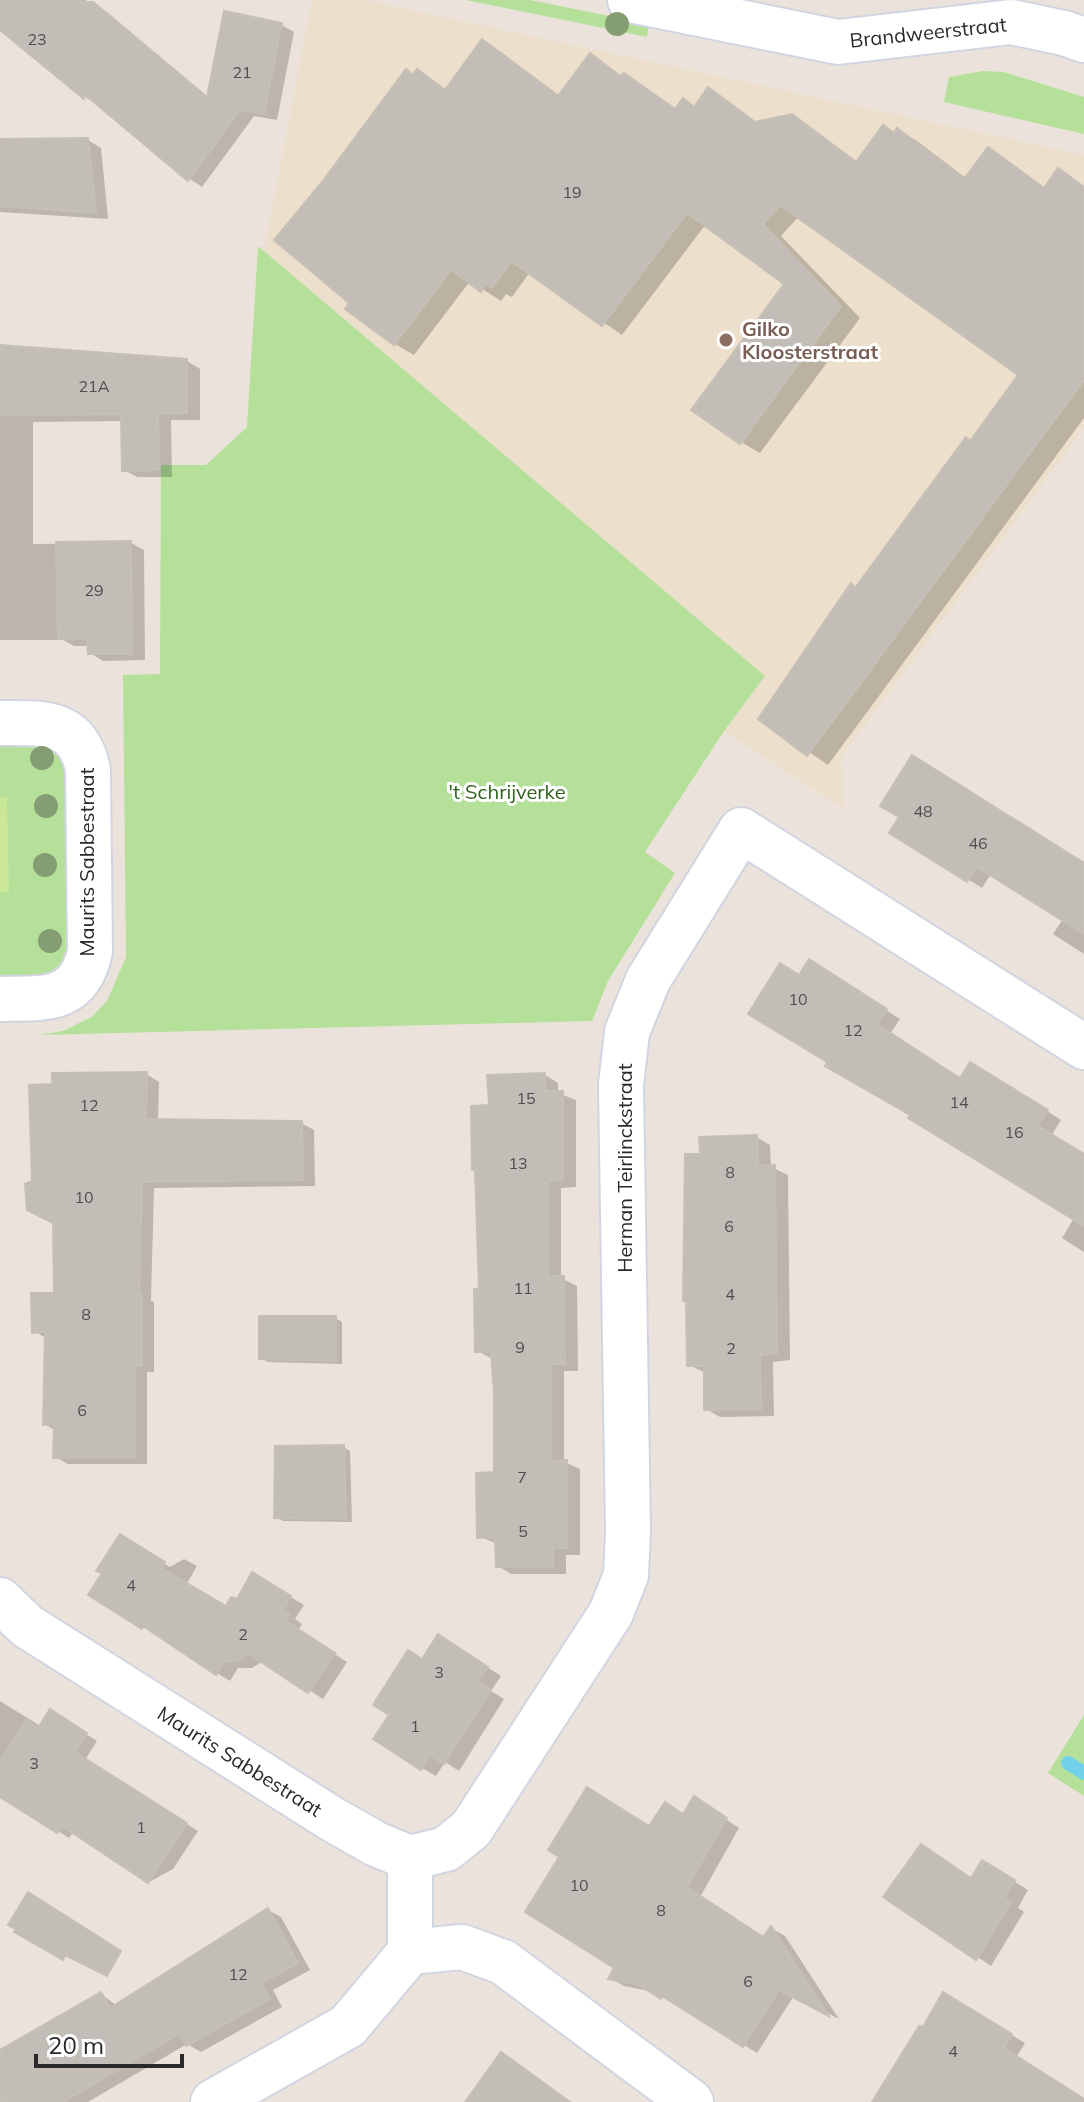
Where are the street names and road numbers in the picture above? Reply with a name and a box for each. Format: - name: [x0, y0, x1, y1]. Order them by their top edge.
- street label: Brandweerstraat: [848, 11, 1008, 53]
- street label: Maurits Sabbestraat: [74, 767, 99, 957]
- street label: Herman Teirlinckstraat: [612, 1063, 637, 1273]
- street label: Maurits Sabbestraat: [153, 1700, 327, 1822]

